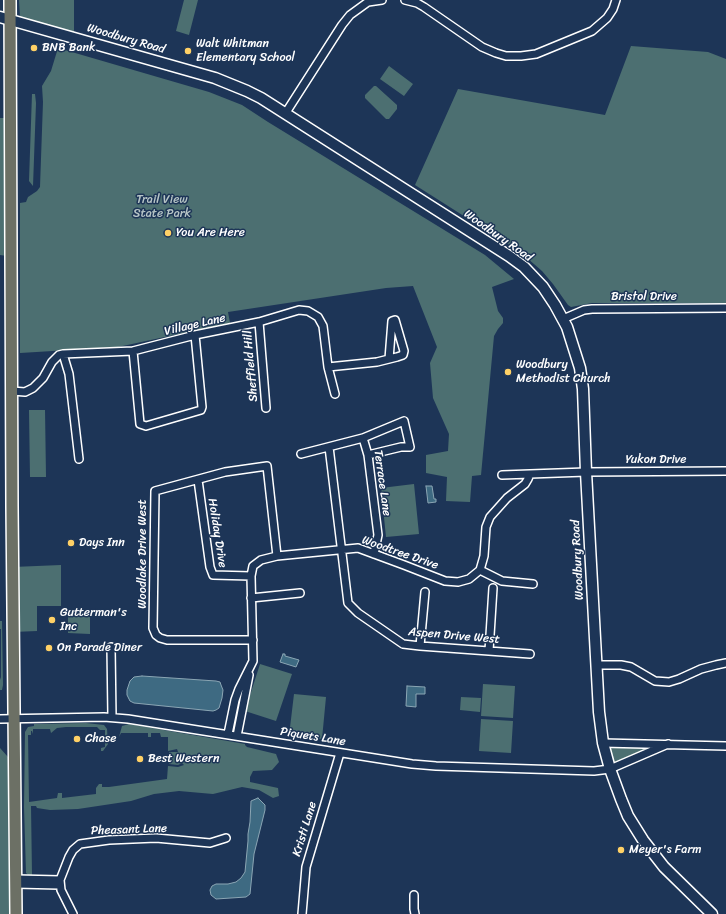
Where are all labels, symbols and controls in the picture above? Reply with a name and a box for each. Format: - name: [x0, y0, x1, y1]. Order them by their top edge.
- street label: Woodbury Road: [85, 21, 167, 57]
- place label: Walt Whitman Elementary School: [196, 37, 295, 65]
- place label: BNB Bank: [42, 41, 95, 55]
- marker: BNB Bank: [29, 43, 39, 53]
- marker: Walt Whitman Elementary School: [183, 46, 193, 56]
- park label: Trail View State Park: [133, 193, 191, 221]
- street label: Woodbury Road: [461, 207, 535, 265]
- place label: You Are Here: [176, 226, 245, 240]
- marker: You Are Here: [163, 228, 173, 238]
- street label: Bristol Drive: [611, 290, 677, 304]
- street label: Village Lane: [163, 311, 227, 339]
- street label: Sheffield Hill: [241, 330, 261, 402]
- place label: Woodbury Methodist Church: [516, 358, 611, 386]
- marker: Woodbury Methodist Church: [503, 367, 513, 377]
- street label: Terrace Lane: [370, 449, 394, 517]
- street label: Yukon Drive: [626, 453, 686, 467]
- street label: Holiday Drive: [204, 497, 230, 569]
- street label: Woodlake Drive West: [136, 499, 150, 609]
- street label: Woodbury Road: [569, 519, 587, 601]
- street label: Woodtree Drive: [360, 533, 440, 573]
- place label: Days Inn: [79, 536, 125, 550]
- marker: Days Inn: [66, 538, 76, 548]
- place label: Gutterman's Inc: [60, 606, 127, 634]
- marker: Gutterman's Inc: [47, 615, 57, 625]
- street label: Aspen Drive West: [408, 625, 500, 647]
- place label: On Parade Diner: [57, 641, 142, 655]
- marker: On Parade Diner: [44, 643, 54, 653]
- street label: Piquets Lane: [279, 725, 347, 749]
- place label: Chase: [85, 732, 116, 746]
- marker: Chase: [72, 734, 82, 744]
- place label: Best Western: [148, 752, 219, 766]
- marker: Best Western: [135, 754, 145, 764]
- street label: Kristi Lane: [290, 800, 320, 858]
- street label: Pheasant Lane: [91, 821, 167, 839]
- place label: Meyer's Farm: [629, 843, 702, 857]
- marker: Meyer's Farm: [616, 845, 626, 855]

